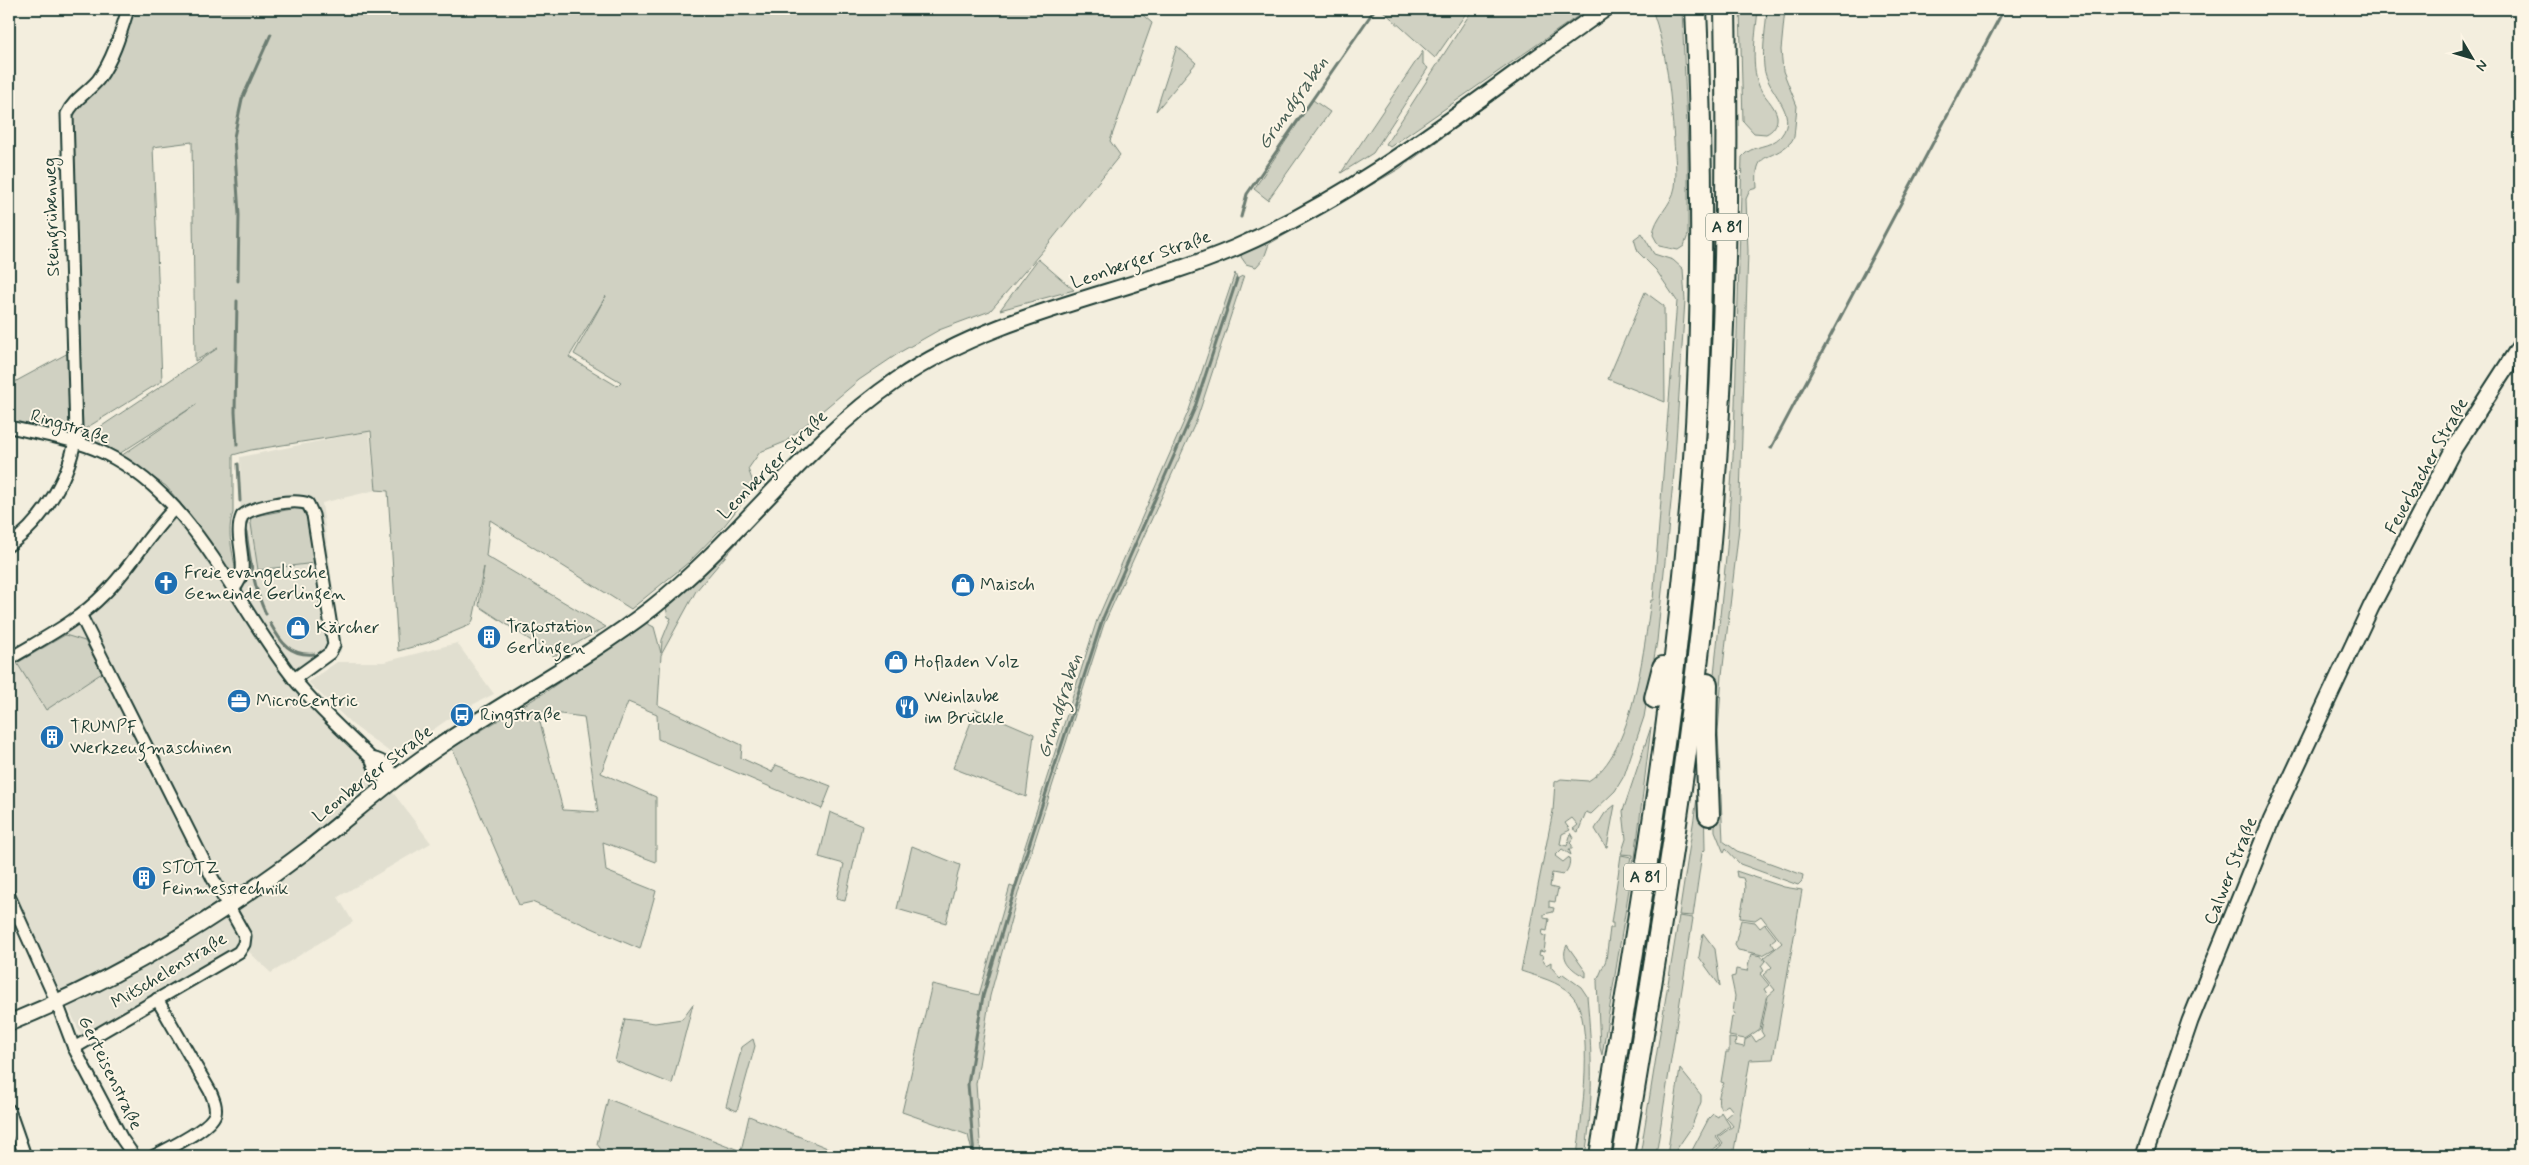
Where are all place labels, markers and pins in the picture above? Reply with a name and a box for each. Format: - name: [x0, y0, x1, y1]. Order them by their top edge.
- place label: Freie evangelische Gemeinde Gerlingen: [184, 561, 345, 608]
- church icon: Freie evangelische Gemeinde Gerlingen: [153, 570, 179, 596]
- shop icon: Maisch: [950, 572, 976, 598]
- place label: Maisch: [980, 573, 1035, 597]
- shop icon: Kärcher: [285, 615, 311, 641]
- place label: Trafostation Gerlingen: [506, 615, 593, 662]
- place label: Kärcher: [316, 616, 380, 640]
- building icon: Trafostation Gerlingen: [476, 624, 502, 650]
- shop icon: Hofladen Volz: [883, 649, 909, 675]
- place label: Hofladen Volz: [914, 650, 1020, 674]
- place label: Weinlaube im Brückle: [924, 685, 1005, 730]
- office icon: MicroCentric: [226, 688, 252, 714]
- place label: MicroCentric: [256, 689, 358, 713]
- restaurant icon: Weinlaube im Brückle: [894, 694, 920, 720]
- bus stop icon: Ringstraße: [449, 702, 475, 728]
- place label: Ringstraße: [480, 703, 562, 728]
- place label: TRUMPF Werkzeugmaschinen: [70, 715, 232, 762]
- building icon: TRUMPF Werkzeugmaschinen: [39, 724, 65, 750]
- place label: STOTZ Feinmesstechnik: [162, 856, 288, 901]
- building icon: STOTZ Feinmesstechnik: [131, 865, 157, 891]

